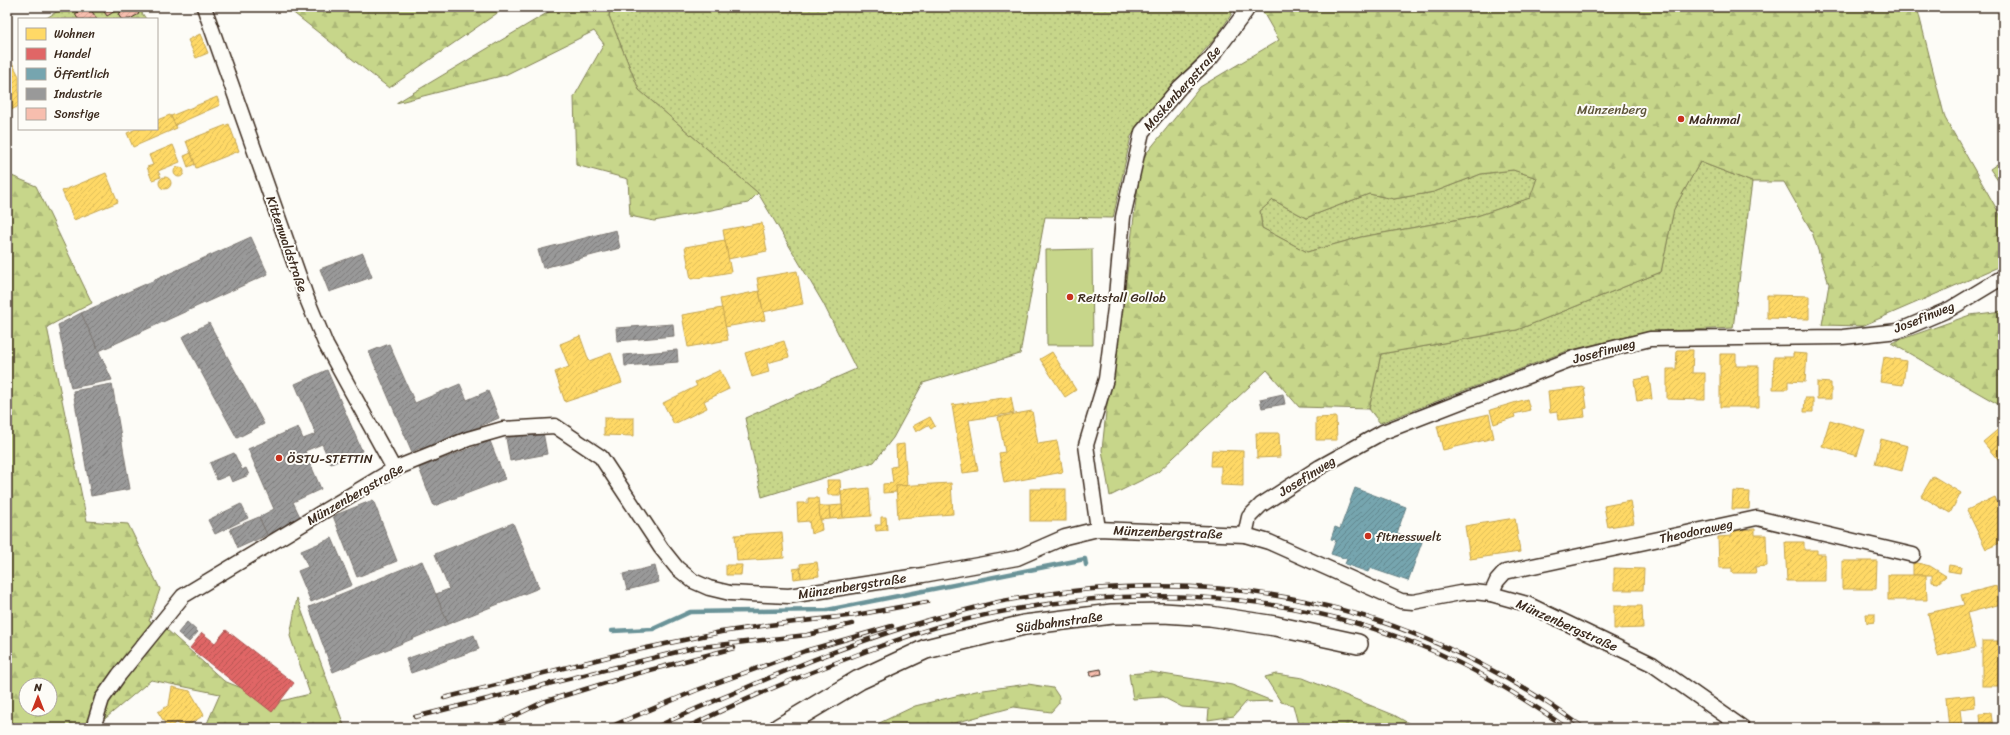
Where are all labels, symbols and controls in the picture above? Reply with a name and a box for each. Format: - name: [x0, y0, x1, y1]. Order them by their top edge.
- legend: [18, 18, 158, 130]
- text: Wohnen: [54, 23, 95, 45]
- street label: Moskenbergstraße: [1137, 40, 1227, 136]
- text: Handel: [54, 43, 91, 65]
- text: Öffentlich: [54, 63, 109, 85]
- text: Industrie: [53, 83, 102, 105]
- park label: Münzenberg: [1577, 98, 1648, 121]
- text: Sonstige: [54, 103, 100, 125]
- place label: Mahnmal: [1689, 108, 1740, 131]
- marker: Mahnmal: [1676, 114, 1686, 124]
- street label: Kittenwaldstraße: [260, 193, 314, 296]
- place label: Reitstall Gollob: [1078, 286, 1166, 309]
- marker: Reitstall Gollob: [1065, 292, 1075, 302]
- street label: Josefinweg: [1889, 294, 1958, 340]
- street label: Josefinweg: [1569, 332, 1638, 371]
- place label: ÖSTU-STETTIN: [287, 447, 373, 470]
- street label: Josefinweg: [1273, 449, 1341, 503]
- marker: ÖSTU-STETTIN: [274, 453, 284, 463]
- street label: Münzenbergstraße: [302, 457, 408, 531]
- street label: Theodoraweg: [1657, 512, 1735, 550]
- street label: Münzenbergstraße: [1113, 519, 1223, 545]
- place label: fitnesswelt: [1376, 525, 1442, 548]
- marker: fitnesswelt: [1363, 531, 1373, 541]
- street label: Münzenbergstraße: [796, 566, 908, 606]
- street label: Münzenbergstraße: [1512, 592, 1622, 658]
- street label: Südbahnstraße: [1014, 605, 1104, 639]
- north arrow: [18, 677, 58, 717]
- text: N: [33, 678, 42, 697]

